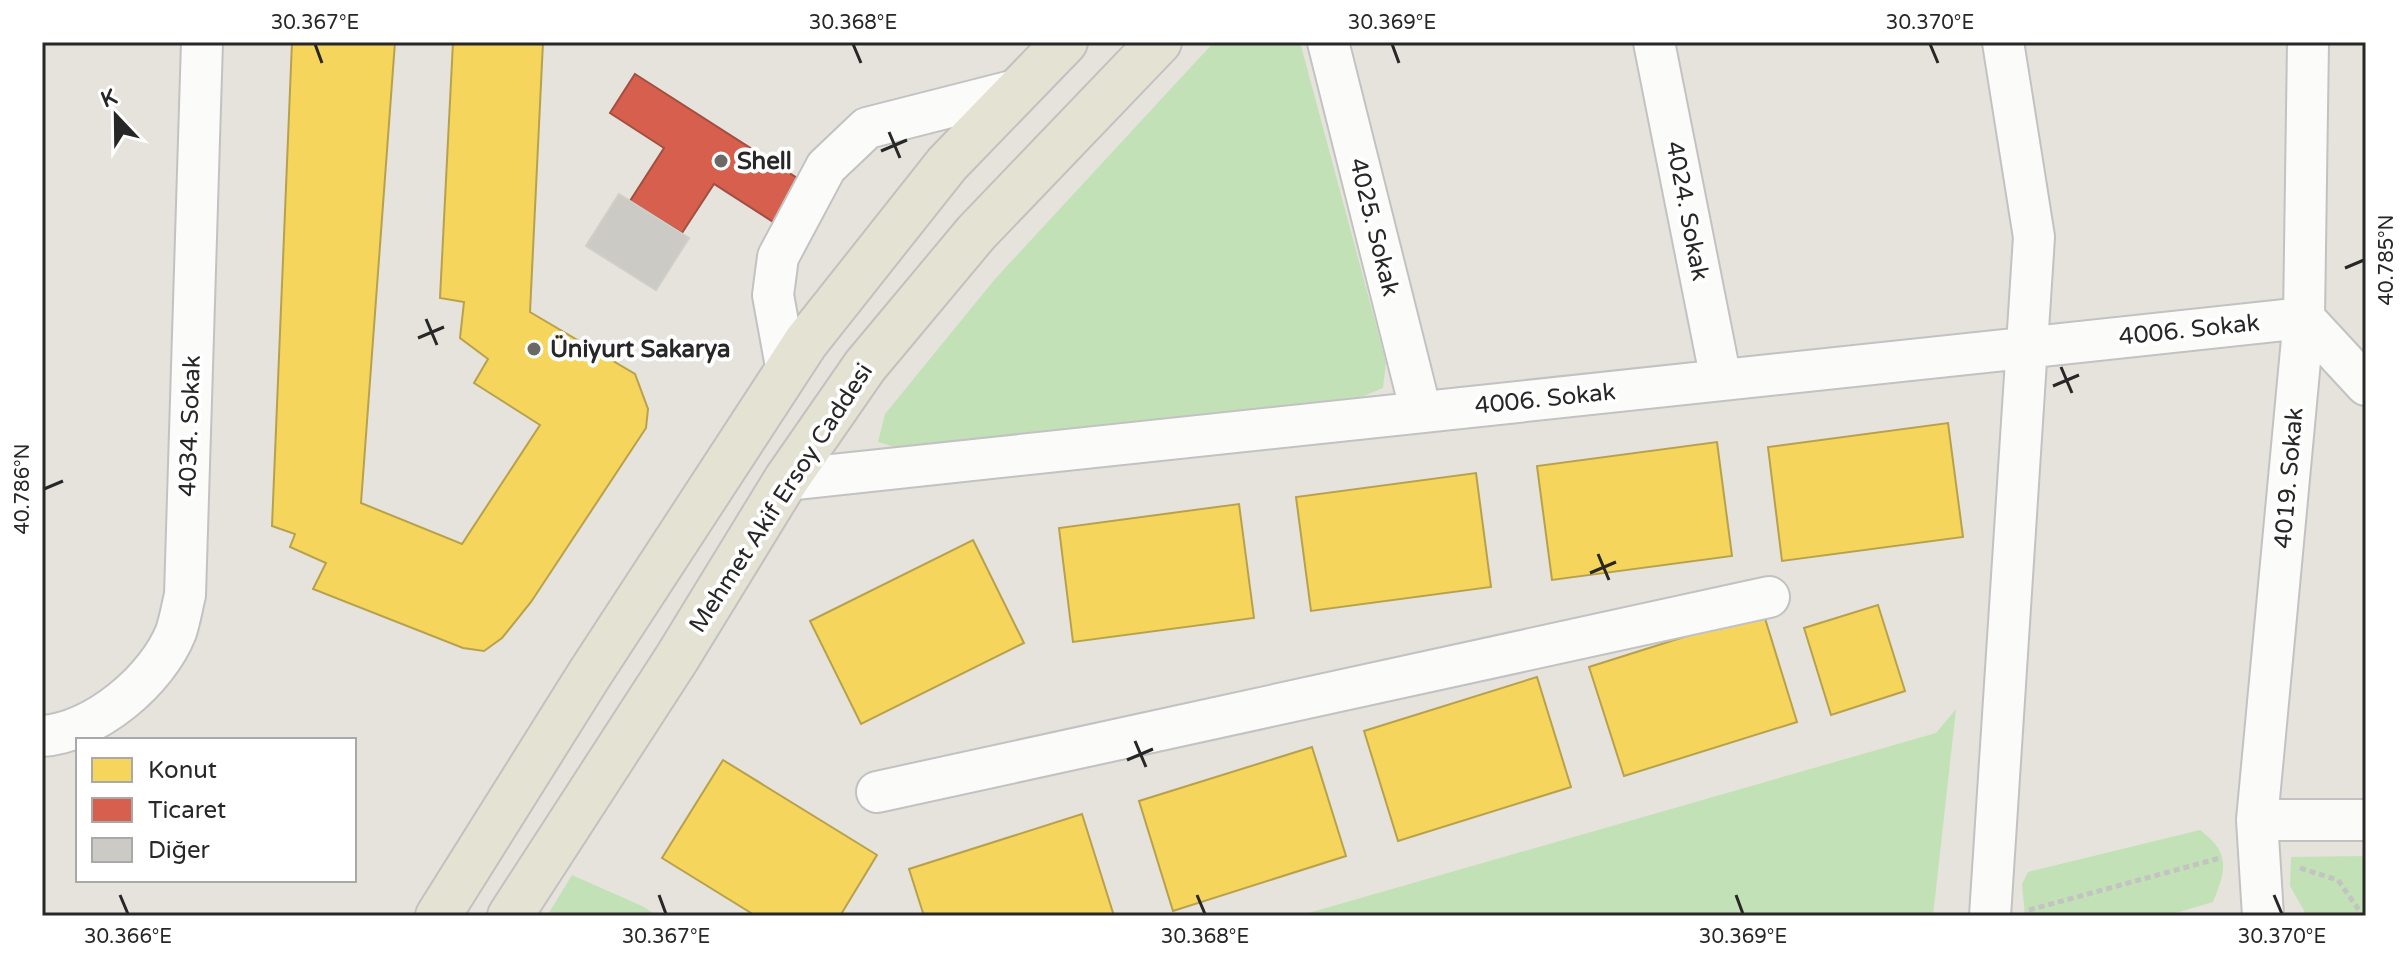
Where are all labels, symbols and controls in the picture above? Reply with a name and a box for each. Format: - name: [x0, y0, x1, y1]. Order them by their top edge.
- text: 30.367°E: [271, 11, 359, 35]
- text: 30.368°E: [809, 11, 897, 35]
- text: 30.369°E: [1348, 11, 1436, 35]
- text: 30.370°E: [1886, 11, 1974, 35]
- north arrow: [76, 76, 156, 156]
- text: K: [97, 83, 121, 113]
- street label: 4024. Sokak: [1659, 139, 1715, 283]
- place label: Shell: [737, 147, 792, 176]
- marker: Shell: [712, 152, 730, 170]
- street label: 4025. Sokak: [1343, 155, 1405, 299]
- text: 40.785°N: [2375, 214, 2399, 306]
- street label: 4006. Sokak: [2117, 308, 2261, 352]
- place label: Üniyurt Sakarya: [550, 335, 730, 364]
- marker: Üniyurt Sakarya: [525, 340, 543, 358]
- street label: 4034. Sokak: [173, 355, 207, 497]
- street label: Mehmet Akif Ersoy Caddesi: [683, 358, 879, 638]
- street label: 4006. Sokak: [1473, 377, 1617, 421]
- street label: 4019. Sokak: [2268, 406, 2310, 550]
- text: 40.786°N: [11, 443, 35, 535]
- legend: [76, 738, 356, 882]
- text: Konut: [148, 756, 217, 785]
- text: Ticaret: [148, 796, 226, 825]
- text: Diğer: [148, 836, 210, 865]
- text: 30.366°E: [84, 925, 172, 949]
- text: 30.367°E: [622, 925, 710, 949]
- text: 30.368°E: [1161, 925, 1249, 949]
- text: 30.369°E: [1699, 925, 1787, 949]
- text: 30.370°E: [2238, 925, 2326, 949]

